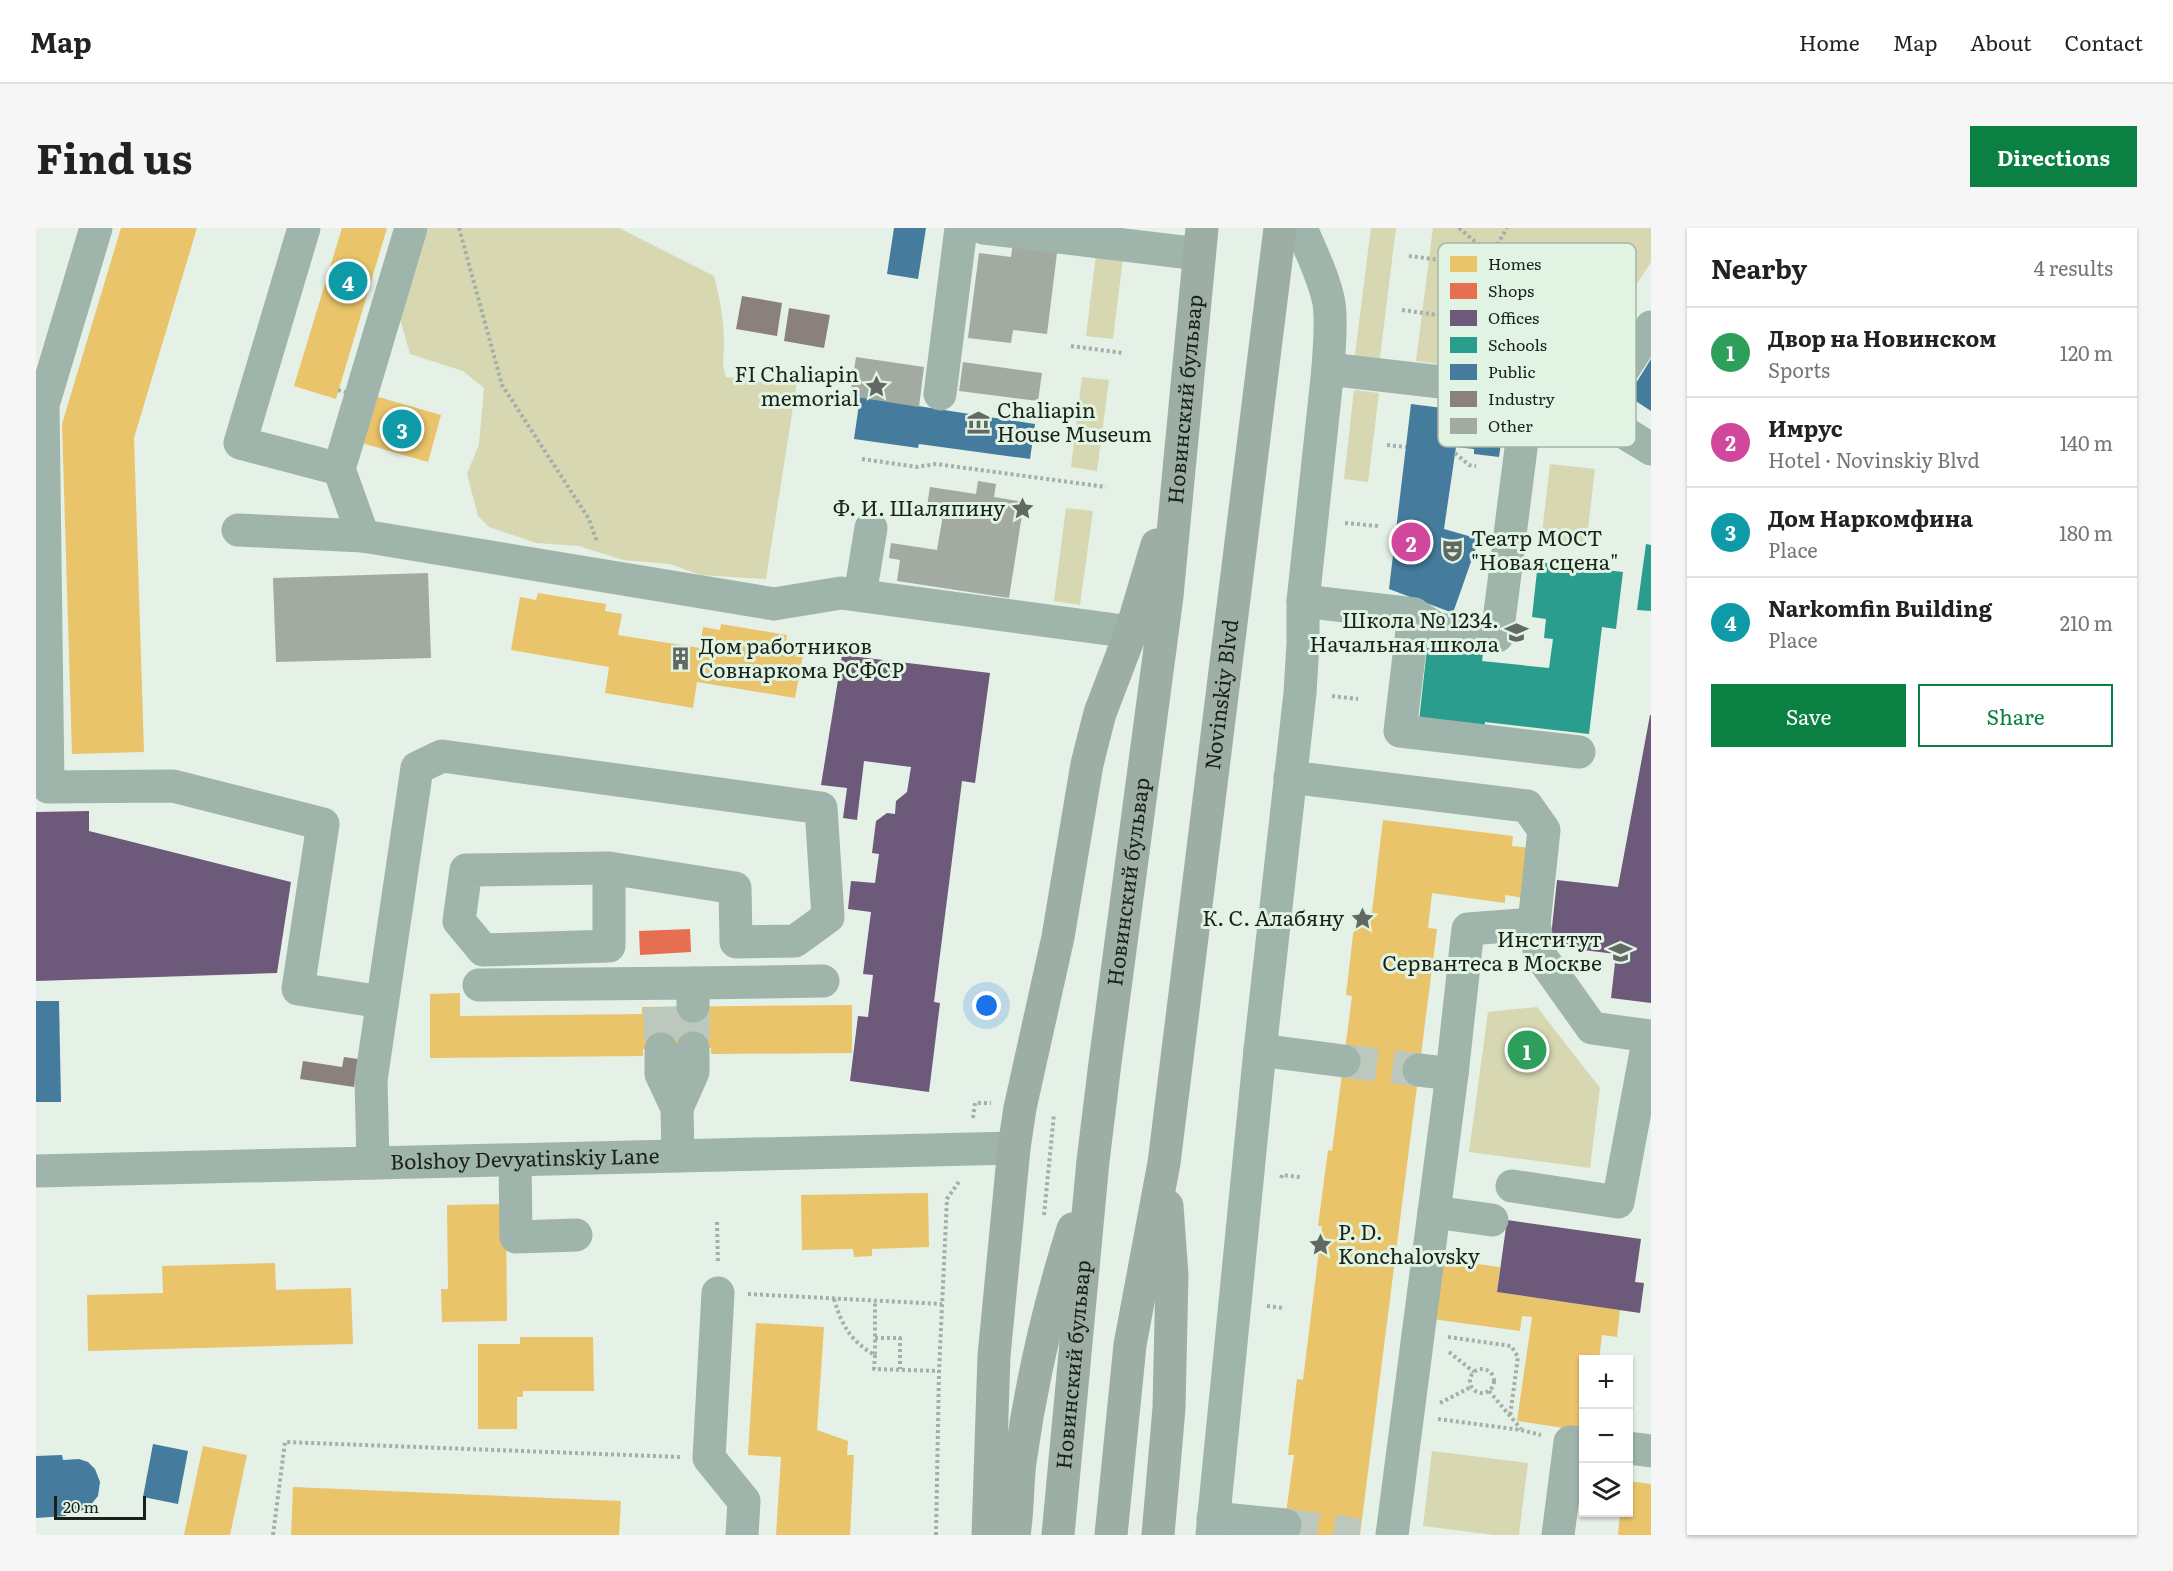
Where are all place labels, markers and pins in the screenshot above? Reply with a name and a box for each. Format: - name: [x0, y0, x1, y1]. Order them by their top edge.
- pin: 4: [328, 259, 368, 304]
- place label: FI Chaliapin memorial: [735, 357, 859, 412]
- place icon: FI Chaliapin memorial: [864, 374, 890, 400]
- place label: Chaliapin House Museum: [997, 393, 1152, 448]
- pin: 3: [382, 406, 422, 452]
- museum icon: Chaliapin House Museum: [966, 410, 992, 436]
- place label: Ф. И. Шаляпину: [833, 491, 1006, 522]
- place icon: Ф. И. Шаляпину: [1010, 496, 1036, 522]
- pin: 2: [1392, 520, 1430, 564]
- place label: Театр МОСТ "Новая сцена": [1471, 521, 1618, 576]
- theatre icon: Театр МОСТ "Новая сцена": [1440, 538, 1466, 564]
- place label: Школа № 1234. Начальная школа: [1310, 603, 1500, 658]
- school or university icon: Школа № 1234. Начальная школа: [1504, 620, 1530, 646]
- place label: Дом работников Совнаркома РСФСР: [699, 629, 904, 684]
- building icon: Дом работников Совнаркома РСФСР: [668, 646, 694, 672]
- place label: К. С. Алабяну: [1202, 901, 1345, 932]
- place icon: К. С. Алабяну: [1349, 906, 1375, 932]
- place label: Институт Сервантеса в Москве: [1382, 922, 1602, 977]
- school or university icon: Институт Сервантеса в Москве: [1607, 939, 1633, 965]
- pin: 1: [1508, 1028, 1546, 1072]
- place label: P. D. Konchalovsky: [1338, 1215, 1481, 1270]
- place icon: P. D. Konchalovsky: [1307, 1232, 1333, 1258]

